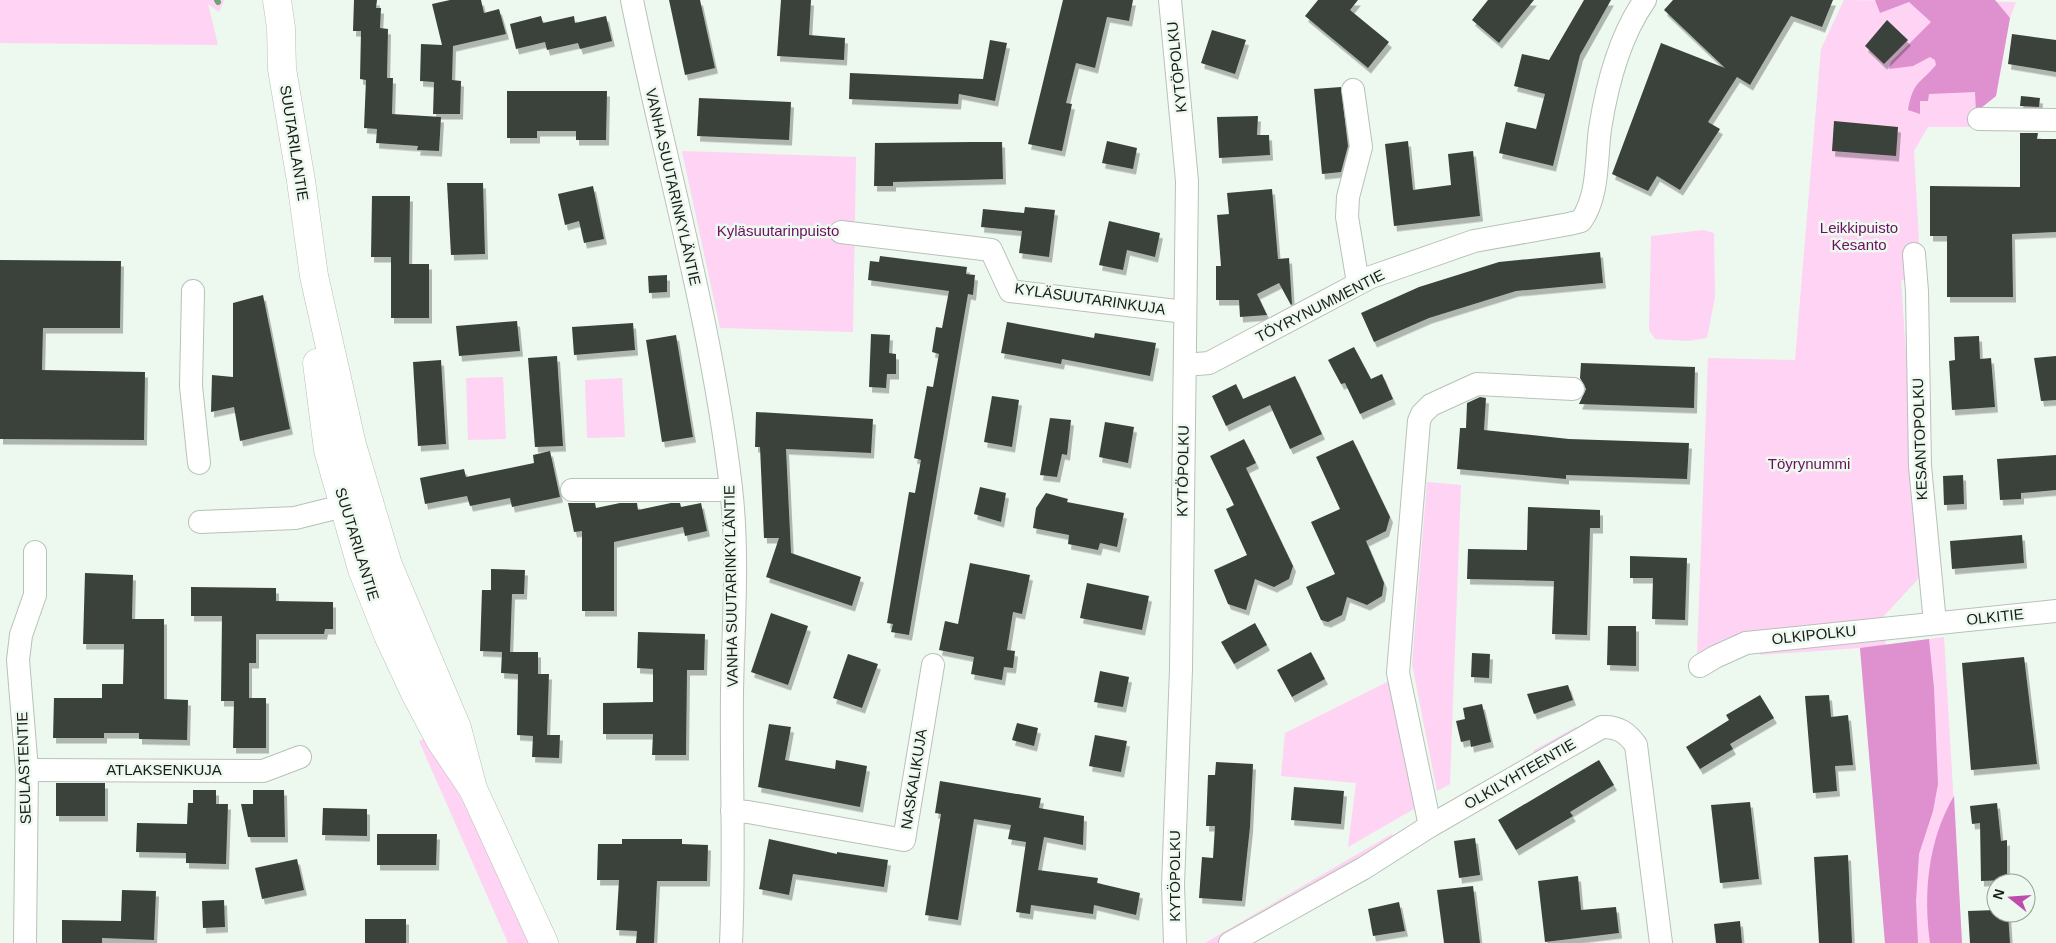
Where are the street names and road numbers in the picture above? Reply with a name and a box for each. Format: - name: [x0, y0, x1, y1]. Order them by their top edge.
- street label: KYTÖPOLKU: [1163, 21, 1190, 114]
- street label: SUUTARILANTIE: [277, 84, 312, 202]
- street label: VANHA SUUTARINKYLÄNTIE: [642, 87, 704, 287]
- street label: TÖYRYNUMMENTIE: [1253, 266, 1387, 345]
- street label: KYLÄSUUTARINKUJA: [1013, 279, 1167, 318]
- street label: KESANTOPOLKU: [1909, 378, 1930, 500]
- street label: KYTÖPOLKU: [1173, 425, 1192, 517]
- street label: SUUTARILANTIE: [332, 485, 383, 602]
- street label: VANHA SUUTARINKYLÄNTIE: [720, 485, 741, 687]
- street label: OLKITIE: [1965, 605, 2024, 628]
- street label: OLKIPOLKU: [1771, 622, 1857, 647]
- street label: SEULASTENTIE: [13, 711, 34, 825]
- street label: NASKALIKUJA: [897, 727, 930, 830]
- street label: OLKILYHTEENTIE: [1461, 735, 1578, 812]
- street label: ATLAKSENKUJA: [106, 761, 222, 778]
- street label: KYTÖPOLKU: [1166, 830, 1183, 922]

